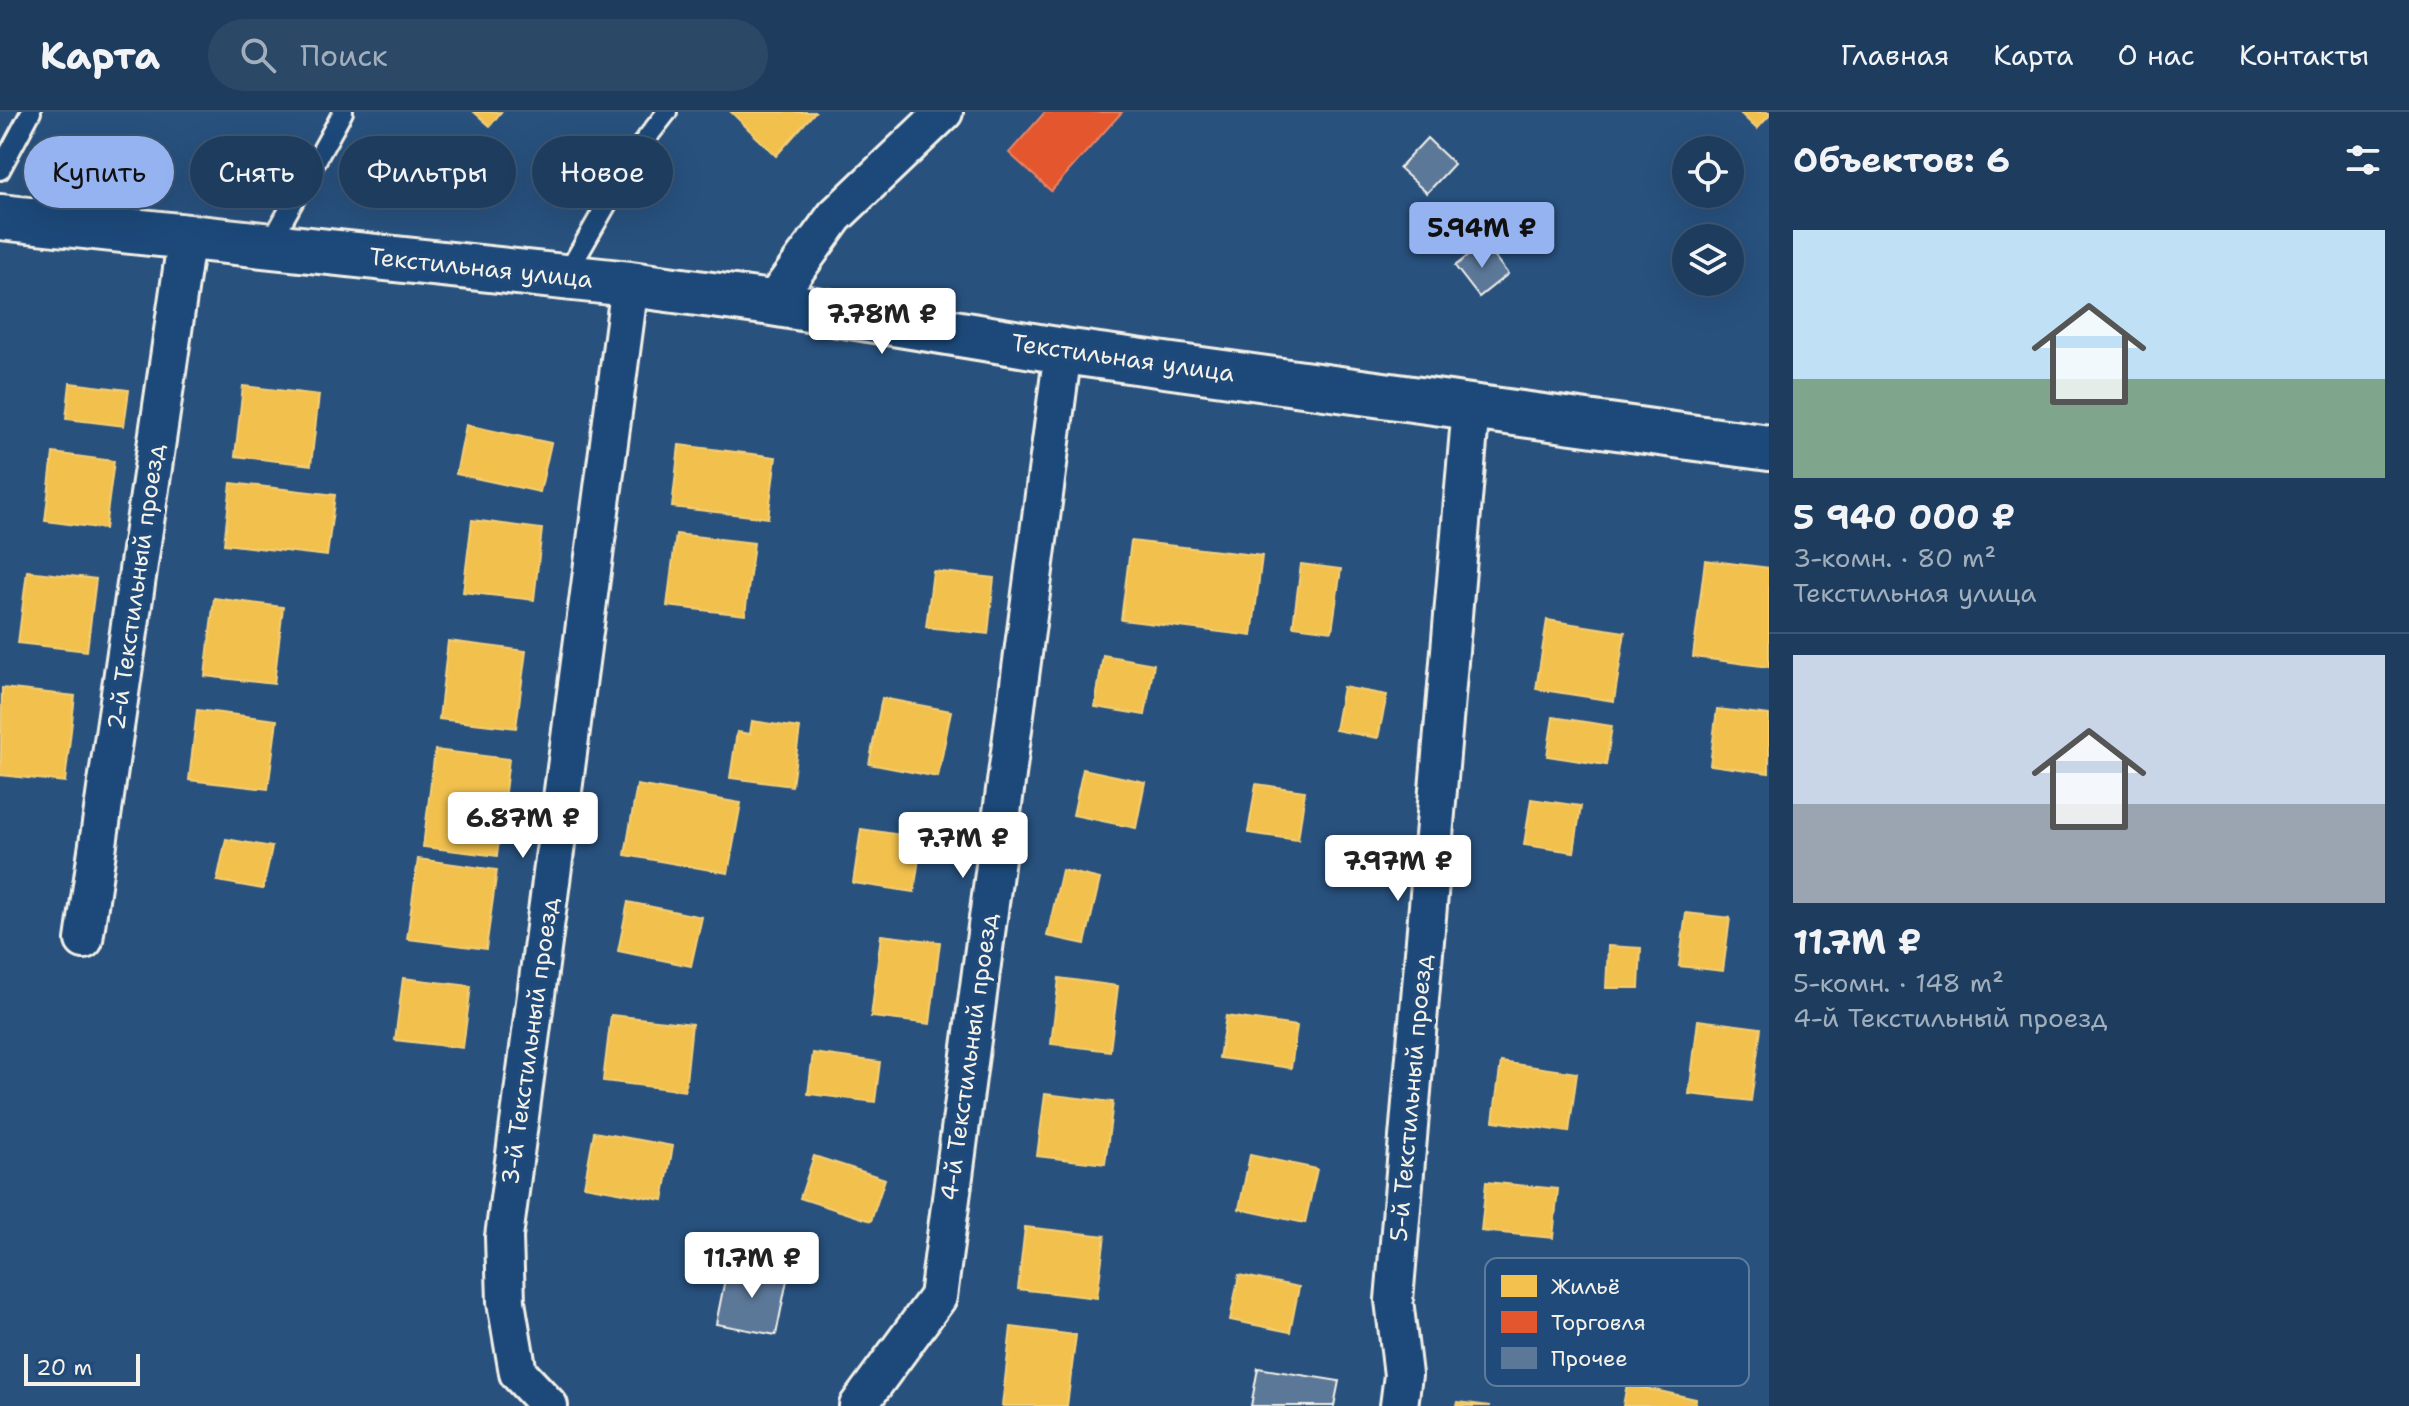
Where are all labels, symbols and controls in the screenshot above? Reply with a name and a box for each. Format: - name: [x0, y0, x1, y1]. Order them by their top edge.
- search box: [208, 19, 768, 91]
- text: Карта: [40, 30, 160, 81]
- icon: search: [236, 33, 280, 77]
- text: Поиск: [300, 35, 388, 76]
- text: Главная: [1841, 36, 1949, 74]
- text: Карта: [1993, 36, 2073, 74]
- text: О нас: [2117, 36, 2195, 74]
- text: Контакты: [2239, 36, 2369, 74]
- chip: Купить: [24, 136, 174, 208]
- chip: Снять: [190, 136, 323, 208]
- chip: Фильтры: [339, 136, 516, 208]
- chip: Новое: [532, 136, 673, 208]
- map controls: [1672, 136, 1744, 296]
- button: locate: [1672, 136, 1744, 208]
- text: Объектов: 6: [1793, 137, 2010, 183]
- icon: filters: [2341, 138, 2385, 182]
- pin: 5.94M ₽: [1408, 202, 1556, 270]
- text: 5.94M ₽: [1427, 210, 1537, 245]
- button: layers: [1672, 224, 1744, 296]
- street label: Текстильная улица: [368, 240, 595, 296]
- icon: home: [2017, 282, 2161, 426]
- pin: 7.78M ₽: [808, 288, 956, 356]
- text: 7.78M ₽: [827, 296, 937, 331]
- street label: Текстильная улица: [1009, 327, 1237, 389]
- street label: 2-й Текстильный проезд: [100, 442, 172, 732]
- text: 5 940 000 ₽: [1793, 494, 2015, 540]
- text: 3-комн. · 80 m²: [1793, 540, 1996, 575]
- text: Текстильная улица: [1793, 575, 2037, 610]
- icon: home: [2017, 707, 2161, 851]
- pin: 6.87M ₽: [449, 792, 597, 860]
- text: 6.87M ₽: [466, 800, 580, 835]
- pin: 7.7M ₽: [898, 812, 1028, 880]
- text: 7.7M ₽: [917, 820, 1009, 855]
- pin: 7.97M ₽: [1324, 835, 1472, 903]
- text: 7.97M ₽: [1343, 843, 1453, 878]
- street label: 3-й Текстильный проезд: [494, 895, 566, 1187]
- street label: 4-й Текстильный проезд: [933, 911, 1005, 1203]
- text: 11.7M ₽: [1793, 919, 1922, 965]
- street label: 5-й Текстильный проезд: [1383, 953, 1439, 1243]
- text: 5-комн. · 148 m²: [1793, 965, 2004, 1000]
- text: 4-й Текстильный проезд: [1793, 1000, 2108, 1035]
- pin: 11.7M ₽: [678, 1232, 826, 1300]
- text: 11.7M ₽: [703, 1240, 801, 1275]
- legend: [1485, 1258, 1749, 1386]
- text: Жильё: [1551, 1272, 1620, 1301]
- text: Торговля: [1551, 1308, 1646, 1337]
- text: Прочее: [1551, 1344, 1628, 1373]
- scale bar: [24, 1350, 140, 1386]
- text: 20 m: [36, 1353, 93, 1382]

